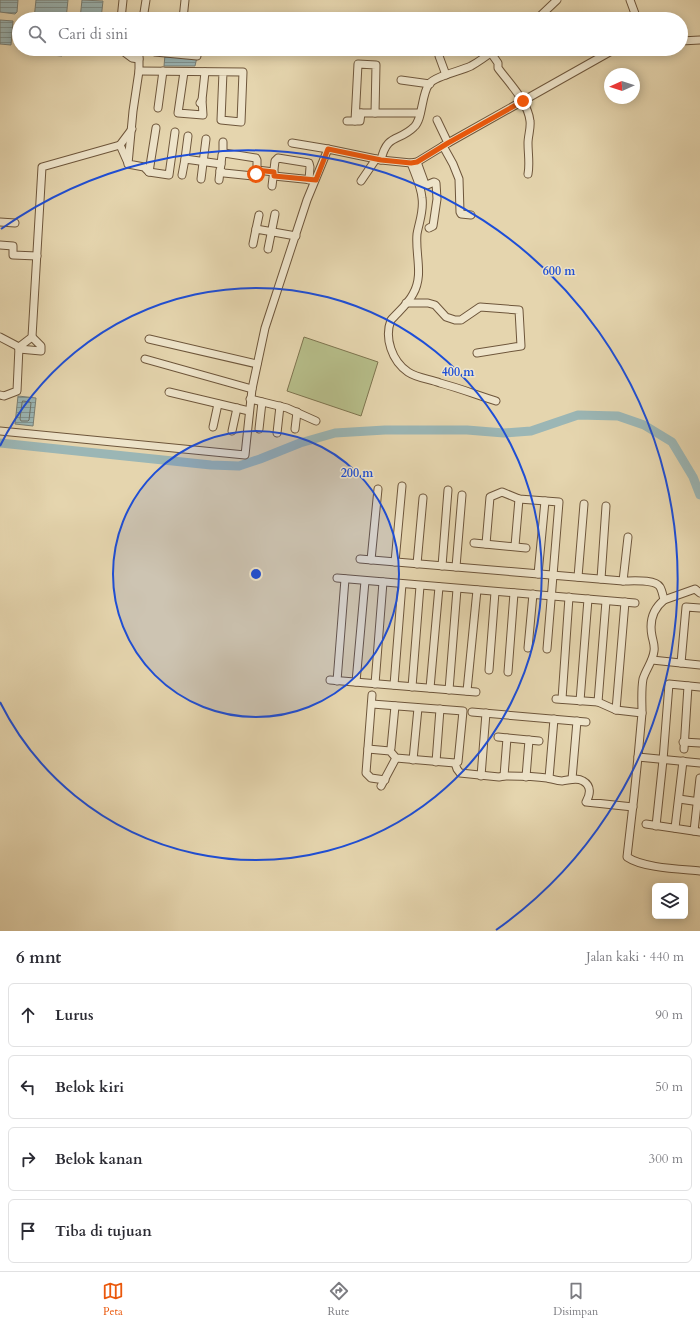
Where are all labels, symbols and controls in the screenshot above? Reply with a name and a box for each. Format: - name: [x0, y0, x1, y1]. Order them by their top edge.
- search box: [12, 12, 688, 56]
- icon: search: [26, 23, 48, 45]
- text: Cari di sini: [58, 24, 128, 44]
- north arrow: [604, 68, 640, 104]
- route end: [514, 92, 532, 110]
- route start: [247, 165, 265, 183]
- text: 600 m: [543, 263, 576, 279]
- text: 400 m: [442, 364, 475, 380]
- text: 200 m: [341, 465, 374, 481]
- centre of rings: [249, 567, 263, 581]
- map controls: [652, 883, 688, 919]
- button: layers: [652, 883, 688, 919]
- text: 6 mnt: [16, 946, 61, 969]
- text: Jalan kaki · 440 m: [586, 948, 684, 966]
- icon: ahead: [17, 1004, 39, 1026]
- text: Lurus: [55, 1005, 94, 1025]
- text: 90 m: [655, 1006, 683, 1024]
- icon: left: [17, 1076, 39, 1098]
- text: Belok kiri: [55, 1077, 124, 1097]
- text: 50 m: [655, 1078, 683, 1096]
- icon: right: [17, 1148, 39, 1170]
- text: Belok kanan: [55, 1149, 143, 1169]
- text: 300 m: [649, 1150, 683, 1168]
- icon: arrive: [17, 1220, 39, 1242]
- text: Tiba di tujuan: [55, 1221, 152, 1241]
- tab: Peta: [102, 1280, 124, 1319]
- tab: Rute: [327, 1280, 350, 1319]
- tab: Disimpan: [553, 1280, 598, 1319]

